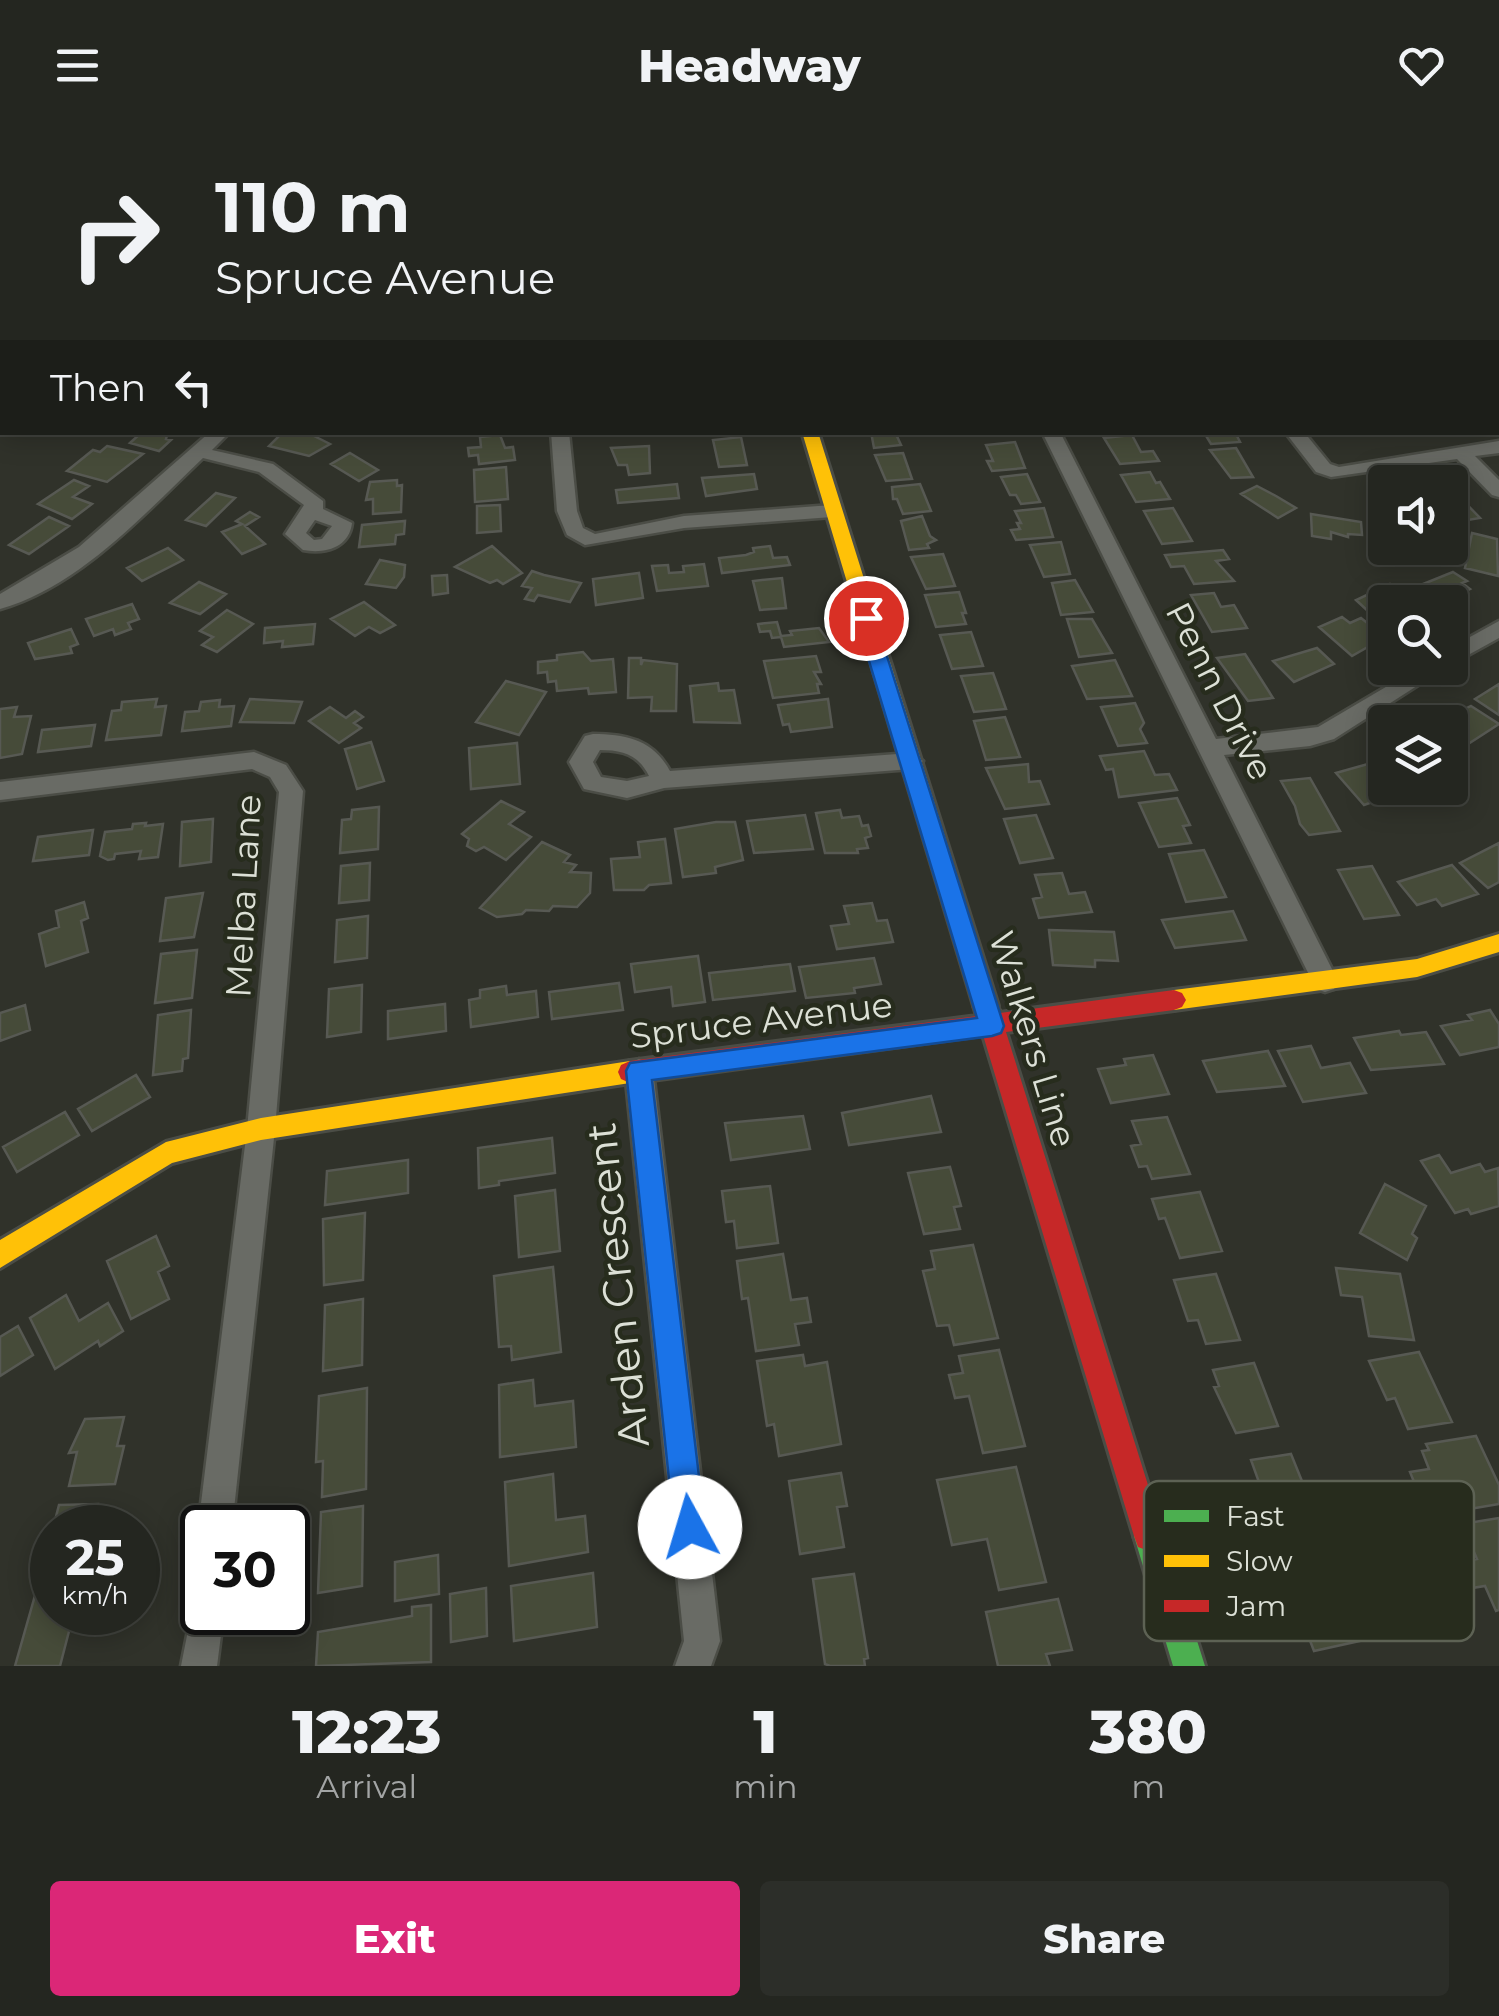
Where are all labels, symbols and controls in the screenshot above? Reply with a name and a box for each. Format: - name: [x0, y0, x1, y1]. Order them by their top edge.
- icon: menu: [50, 38, 105, 93]
- text: Headway: [638, 38, 861, 93]
- icon: heart: [1394, 38, 1449, 93]
- text: 110 m: [215, 164, 411, 250]
- icon: right: [50, 170, 180, 300]
- text: Spruce Avenue: [215, 250, 555, 305]
- icon: left: [166, 360, 221, 415]
- text: Then: [50, 364, 146, 411]
- map controls: [1368, 465, 1468, 805]
- button: sound: [1368, 465, 1468, 565]
- pin: [824, 576, 909, 661]
- button: search: [1368, 585, 1468, 685]
- icon: arrive: [839, 591, 894, 646]
- street label: Penn Drive: [1157, 595, 1283, 787]
- button: layers: [1368, 705, 1468, 805]
- street label: Melba Lane: [216, 793, 270, 999]
- street label: Walkers Line: [980, 926, 1086, 1152]
- street label: Spruce Avenue: [627, 983, 895, 1057]
- street label: Arden Crescent: [574, 1120, 660, 1450]
- position arrow: [638, 1475, 742, 1579]
- legend: [1144, 1481, 1474, 1641]
- text: Fast: [1226, 1499, 1285, 1533]
- speed limit sign: 30: [180, 1505, 310, 1635]
- text: 25: [65, 1527, 125, 1588]
- text: Slow: [1226, 1544, 1293, 1578]
- text: km/h: [62, 1580, 128, 1610]
- text: Jam: [1225, 1589, 1286, 1623]
- text: 12:23: [292, 1695, 441, 1768]
- text: 1: [753, 1695, 778, 1768]
- text: 380: [1090, 1695, 1207, 1768]
- text: Arrival: [316, 1767, 417, 1806]
- text: min: [733, 1767, 798, 1806]
- text: m: [1131, 1767, 1165, 1806]
- button: Exit: [50, 1881, 740, 1996]
- button: Share: [760, 1881, 1449, 1996]

